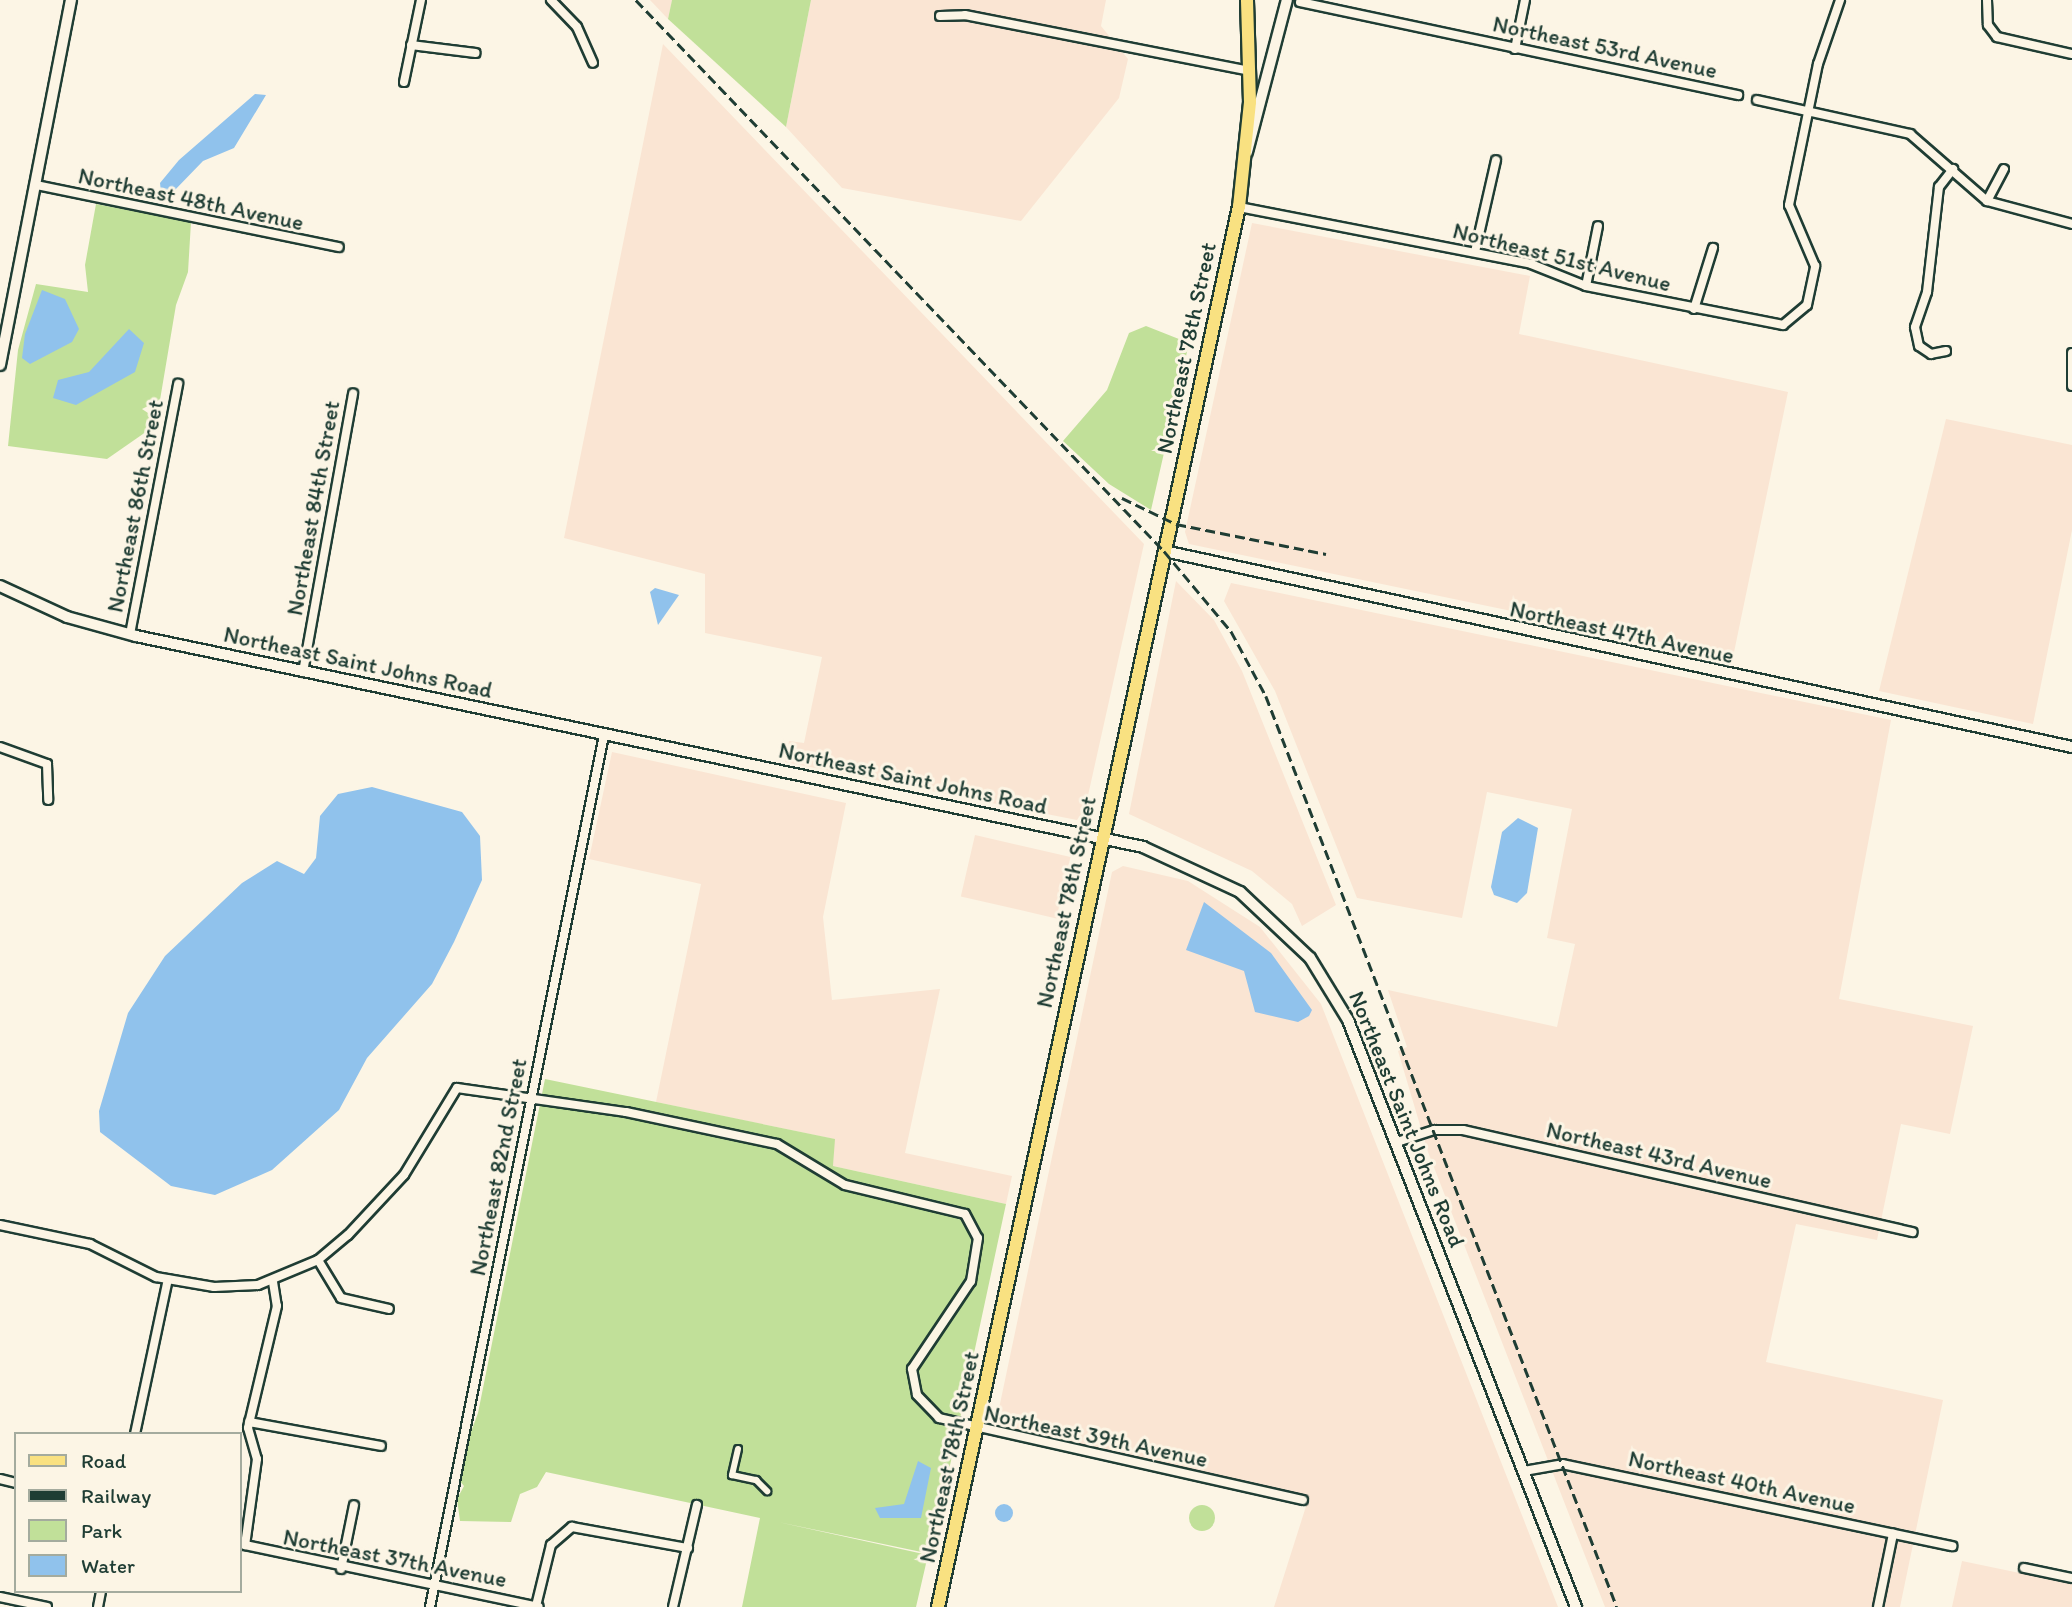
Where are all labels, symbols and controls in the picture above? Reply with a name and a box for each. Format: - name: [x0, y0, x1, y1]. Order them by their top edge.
- street label: Northeast 53rd Avenue: [1491, 10, 1719, 84]
- street label: Northeast 48th Avenue: [77, 162, 305, 236]
- street label: Northeast 51st Avenue: [1451, 217, 1673, 297]
- street label: Northeast 78th Street: [1150, 240, 1222, 456]
- street label: Northeast 86th Street: [101, 398, 169, 614]
- street label: Northeast 84th Street: [281, 399, 345, 617]
- street label: Northeast 47th Avenue: [1508, 595, 1736, 669]
- street label: Northeast Saint Johns Road: [221, 620, 495, 704]
- street label: Northeast Saint Johns Road: [776, 736, 1050, 820]
- street label: Northeast 78th Street: [1030, 794, 1102, 1010]
- street label: Northeast Saint Johns Road: [1343, 987, 1471, 1251]
- street label: Northeast 82nd Street: [463, 1056, 533, 1278]
- street label: Northeast 43rd Avenue: [1544, 1116, 1774, 1194]
- street label: Northeast 78th Street: [913, 1349, 985, 1565]
- street label: Northeast 39th Avenue: [982, 1399, 1210, 1473]
- legend: [14, 1432, 242, 1593]
- street label: Northeast 40th Avenue: [1627, 1445, 1857, 1519]
- text: Road: [81, 1448, 126, 1473]
- text: Railway: [81, 1483, 151, 1508]
- text: Park: [81, 1518, 122, 1543]
- street label: Northeast 37th Avenue: [282, 1523, 508, 1593]
- text: Water: [81, 1553, 135, 1578]

